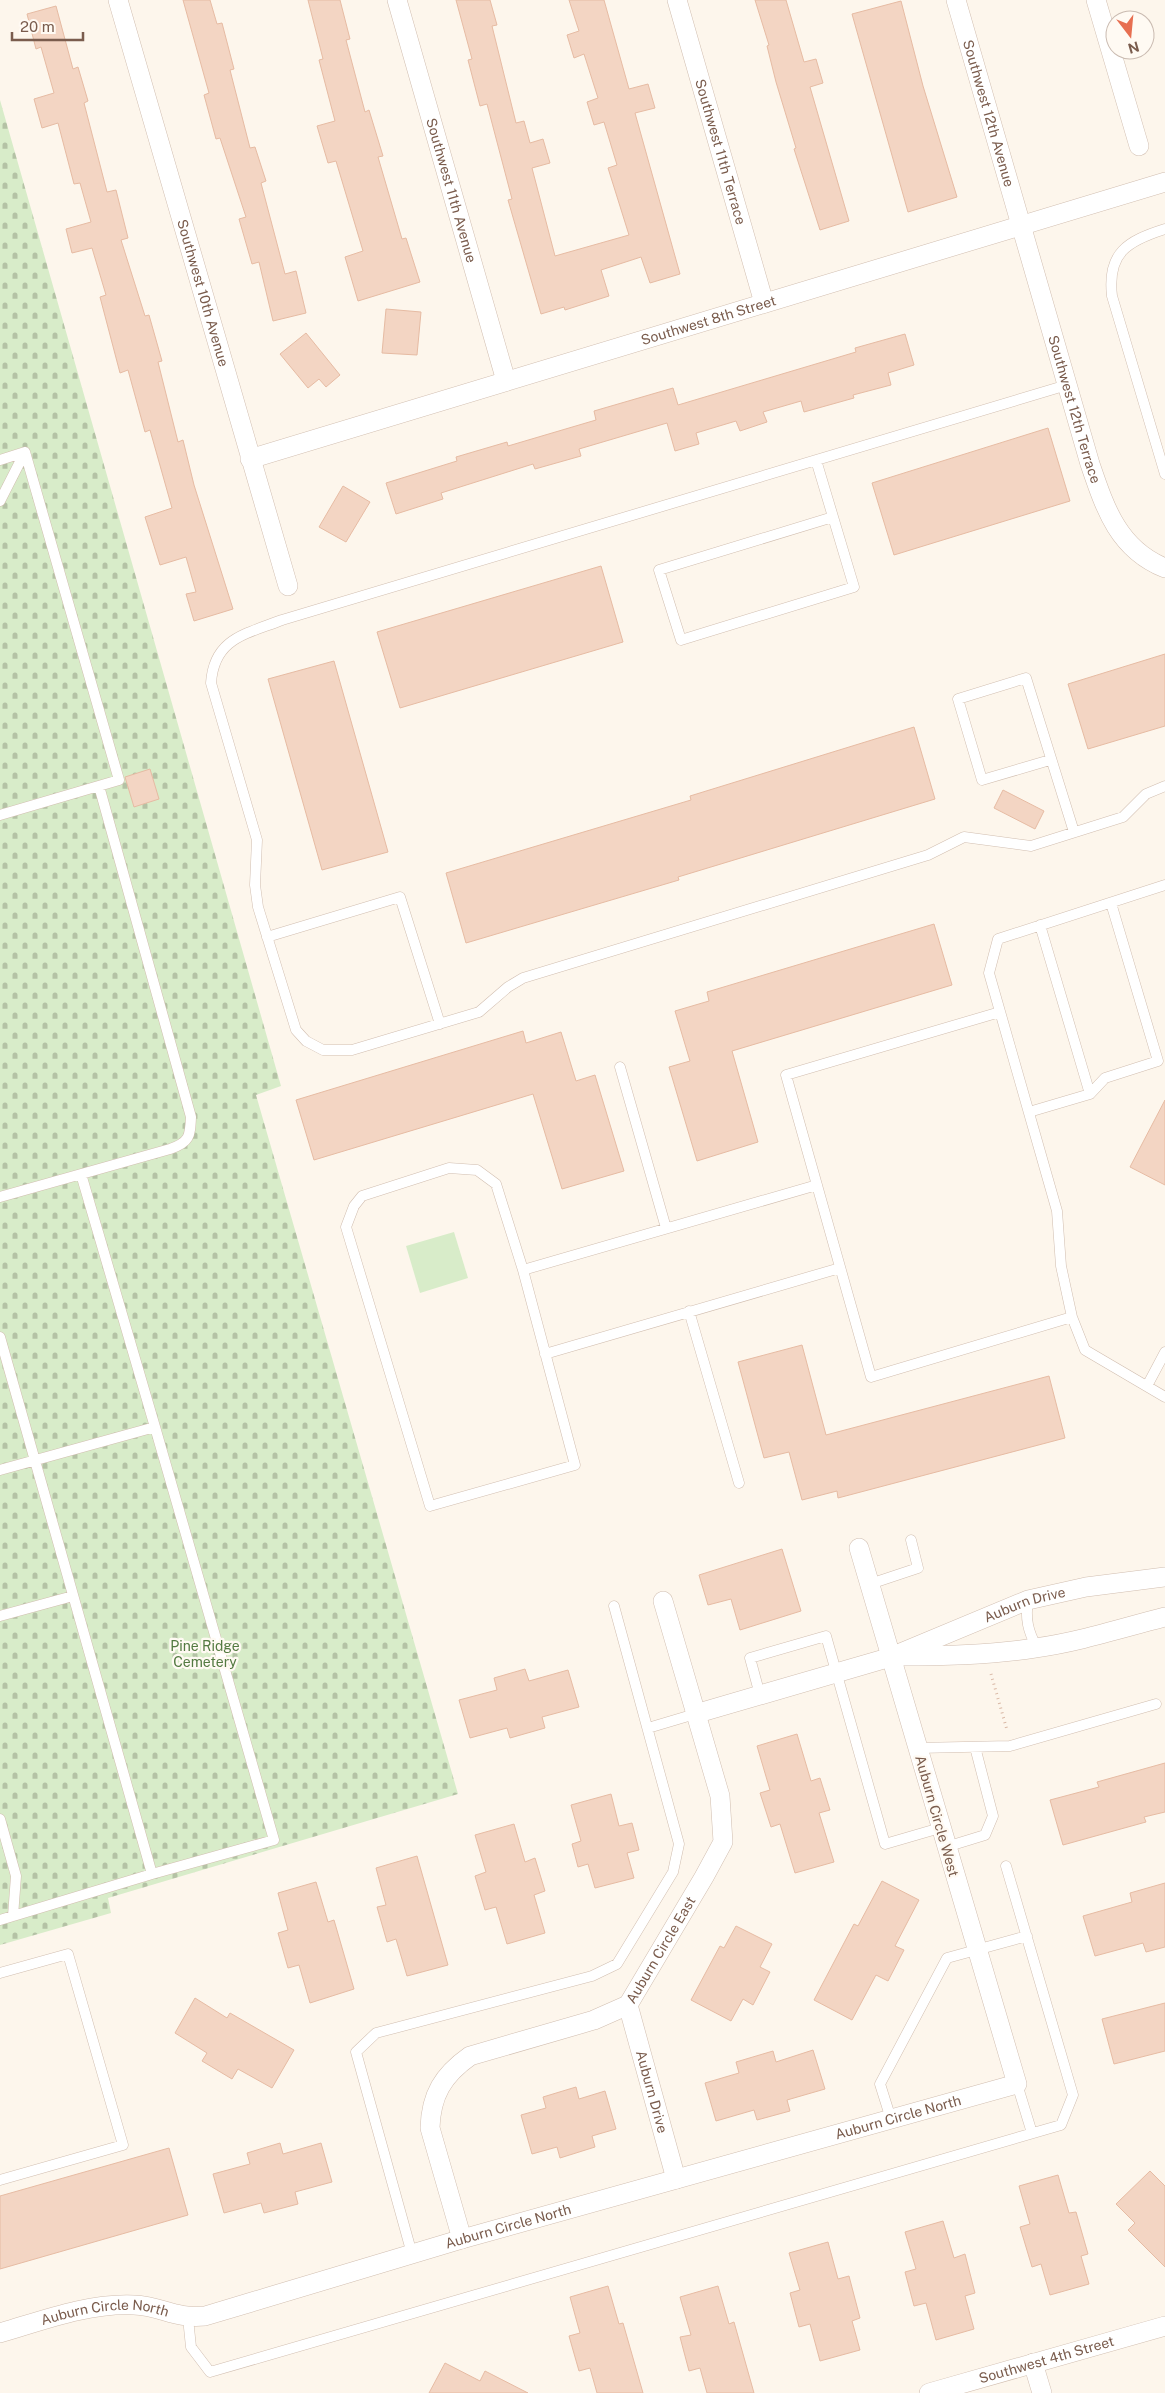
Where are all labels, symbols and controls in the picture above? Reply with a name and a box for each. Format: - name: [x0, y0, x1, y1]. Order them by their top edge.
- scale bar: [12, 10, 84, 42]
- north arrow: [1105, 10, 1155, 60]
- text: 20 m: [20, 18, 55, 35]
- street label: Southwest 12th Avenue: [960, 38, 1018, 189]
- text: N: [1126, 38, 1141, 57]
- street label: Southwest 11th Terrace: [692, 77, 749, 227]
- street label: Southwest 11th Avenue: [423, 116, 480, 265]
- street label: Southwest 10th Avenue: [174, 217, 232, 368]
- street label: Southwest 8th Street: [639, 292, 778, 348]
- street label: Southwest 12th Terrace: [1045, 333, 1104, 486]
- street label: Auburn Drive: [981, 1584, 1067, 1625]
- park label: Pine Ridge Cemetery: [170, 1638, 240, 1670]
- street label: Auburn Circle West: [912, 1754, 962, 1878]
- street label: Auburn Circle East: [623, 1893, 699, 2006]
- street label: Auburn Drive: [633, 2049, 671, 2135]
- street label: Auburn Circle North: [833, 2092, 963, 2142]
- street label: Auburn Circle North: [443, 2201, 573, 2252]
- street label: Auburn Circle North: [39, 2297, 171, 2328]
- street label: Southwest 4th Street: [977, 2333, 1116, 2386]

